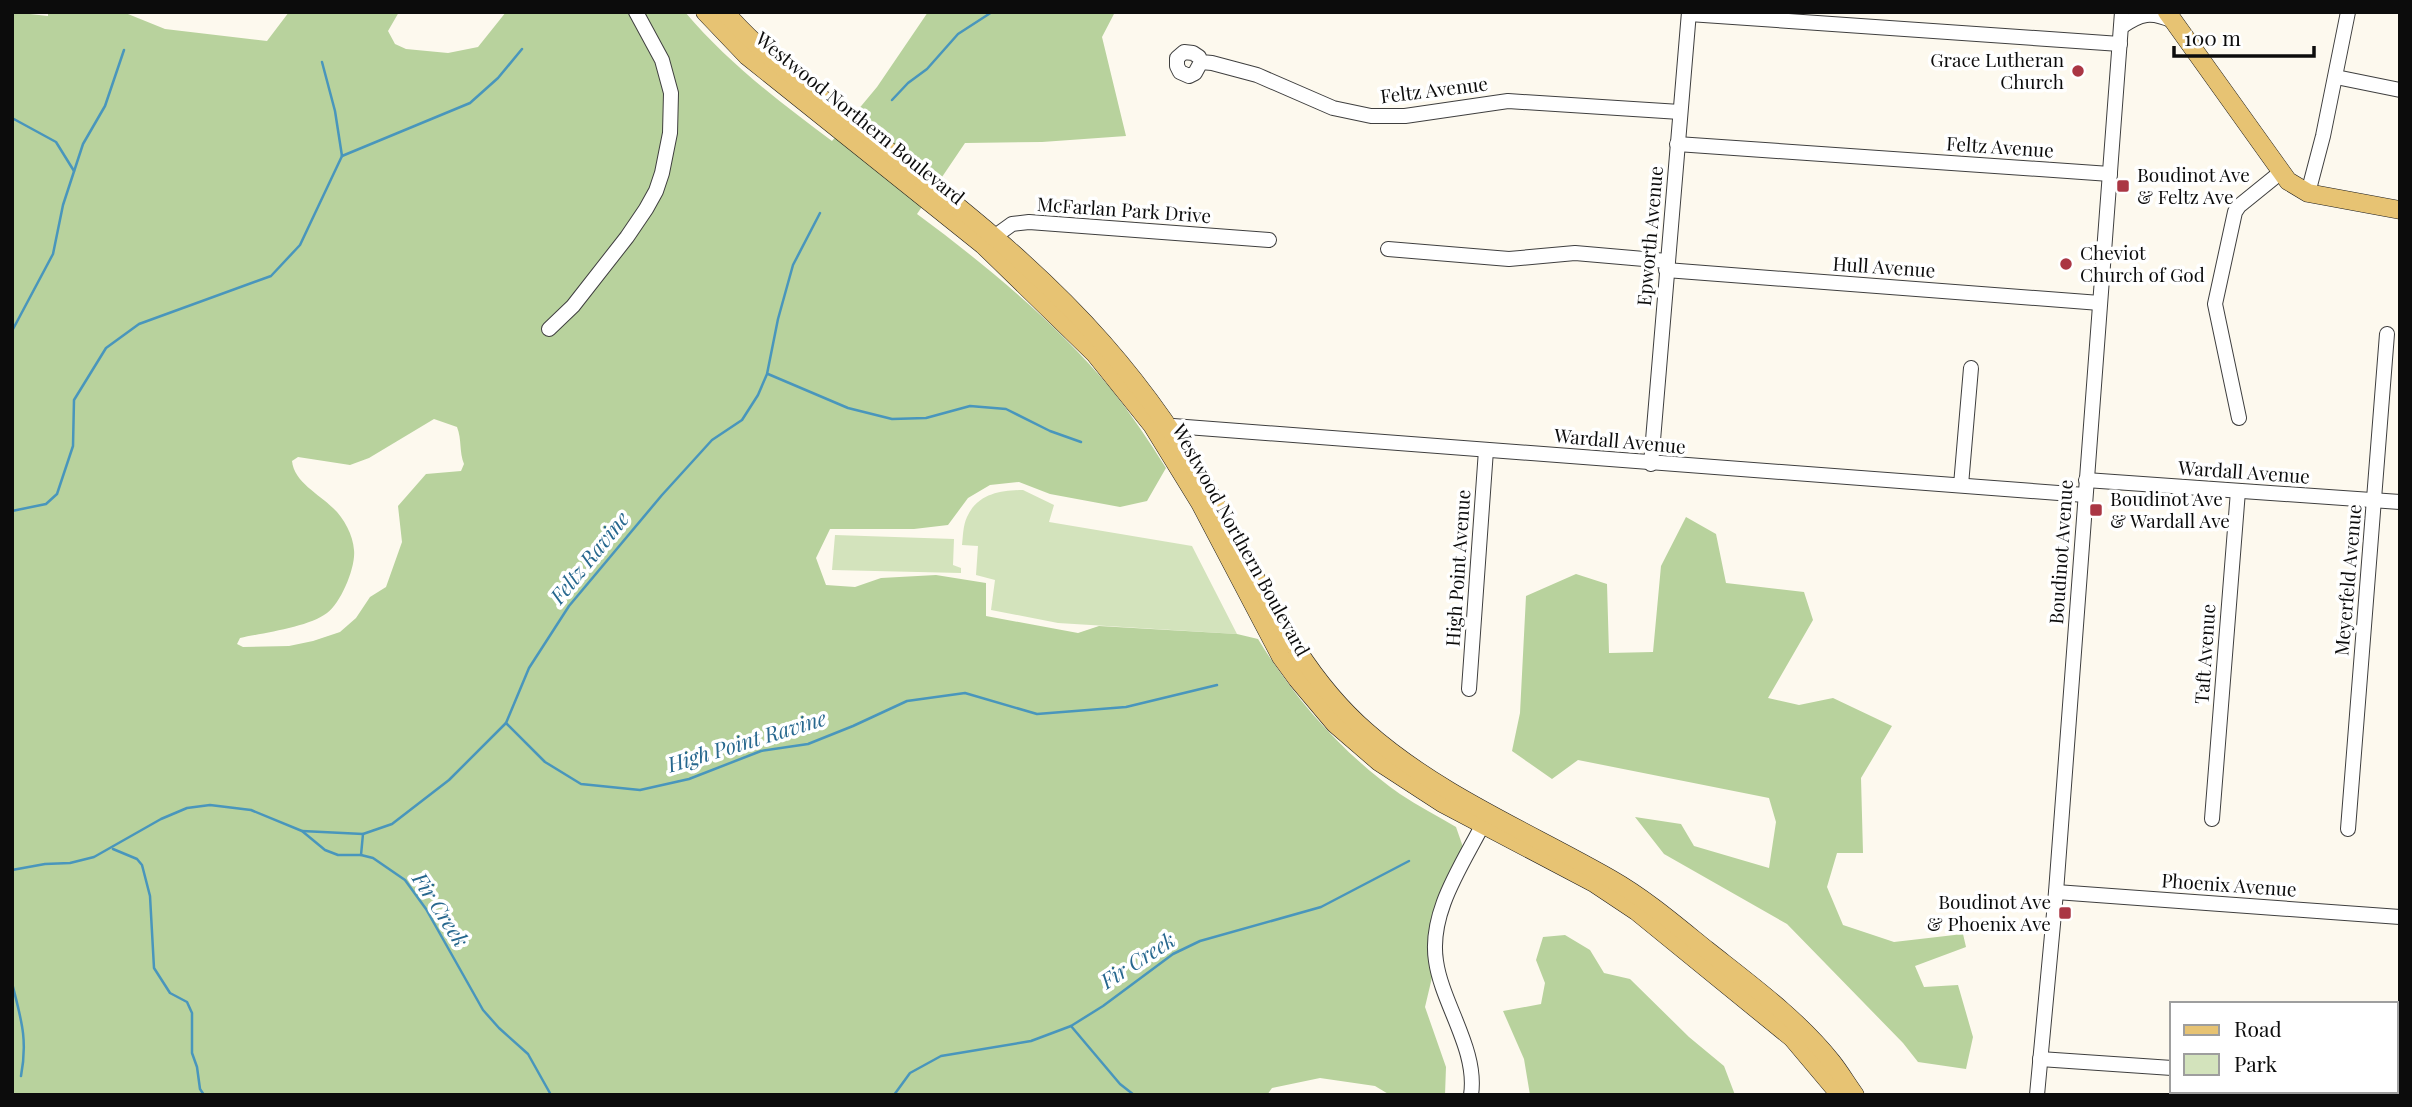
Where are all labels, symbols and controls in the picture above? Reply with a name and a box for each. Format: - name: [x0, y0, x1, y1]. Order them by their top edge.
- scale bar: [2174, 14, 2314, 58]
- text: 100 m: [2184, 23, 2241, 51]
- street label: Westwood Northern Boulevard: [750, 24, 970, 210]
- place label: Grace Lutheran Church: [1930, 46, 2065, 94]
- marker: Grace Lutheran Church: [2070, 63, 2086, 79]
- street label: Feltz Avenue: [1379, 70, 1489, 108]
- street label: Feltz Avenue: [1945, 129, 2055, 163]
- place label: Boudinot Ave & Feltz Ave: [2137, 161, 2250, 209]
- street label: Epworth Avenue: [1630, 165, 1668, 307]
- marker: Boudinot Ave & Feltz Ave: [2115, 178, 2131, 194]
- street label: McFarlan Park Drive: [1036, 190, 1212, 228]
- place label: Cheviot Church of God: [2080, 239, 2205, 287]
- street label: Hull Avenue: [1832, 249, 1936, 283]
- marker: Cheviot Church of God: [2058, 256, 2074, 272]
- street label: Westwood Northern Boulevard: [1167, 418, 1317, 660]
- street label: Wardall Avenue: [1552, 421, 1687, 459]
- street label: Wardall Avenue: [2176, 453, 2311, 489]
- street label: Boudinot Avenue: [2042, 479, 2078, 625]
- place label: Boudinot Ave & Wardall Ave: [2110, 485, 2230, 533]
- street label: High Point Avenue: [1439, 489, 1475, 647]
- marker: Boudinot Ave & Wardall Ave: [2088, 502, 2104, 518]
- street label: Meyerfeld Avenue: [2327, 503, 2367, 657]
- water label: Feltz Ravine: [542, 505, 634, 610]
- street label: Taft Avenue: [2188, 603, 2220, 705]
- water label: High Point Ravine: [662, 703, 829, 778]
- water label: Fir Creek: [407, 865, 476, 952]
- street label: Phoenix Avenue: [2161, 866, 2298, 902]
- place label: Boudinot Ave & Phoenix Ave: [1927, 888, 2051, 936]
- marker: Boudinot Ave & Phoenix Ave: [2057, 905, 2073, 921]
- water label: Fir Creek: [1093, 925, 1180, 994]
- legend: [2170, 1002, 2398, 1093]
- text: Road: [2234, 1014, 2282, 1042]
- text: Park: [2234, 1049, 2278, 1077]

